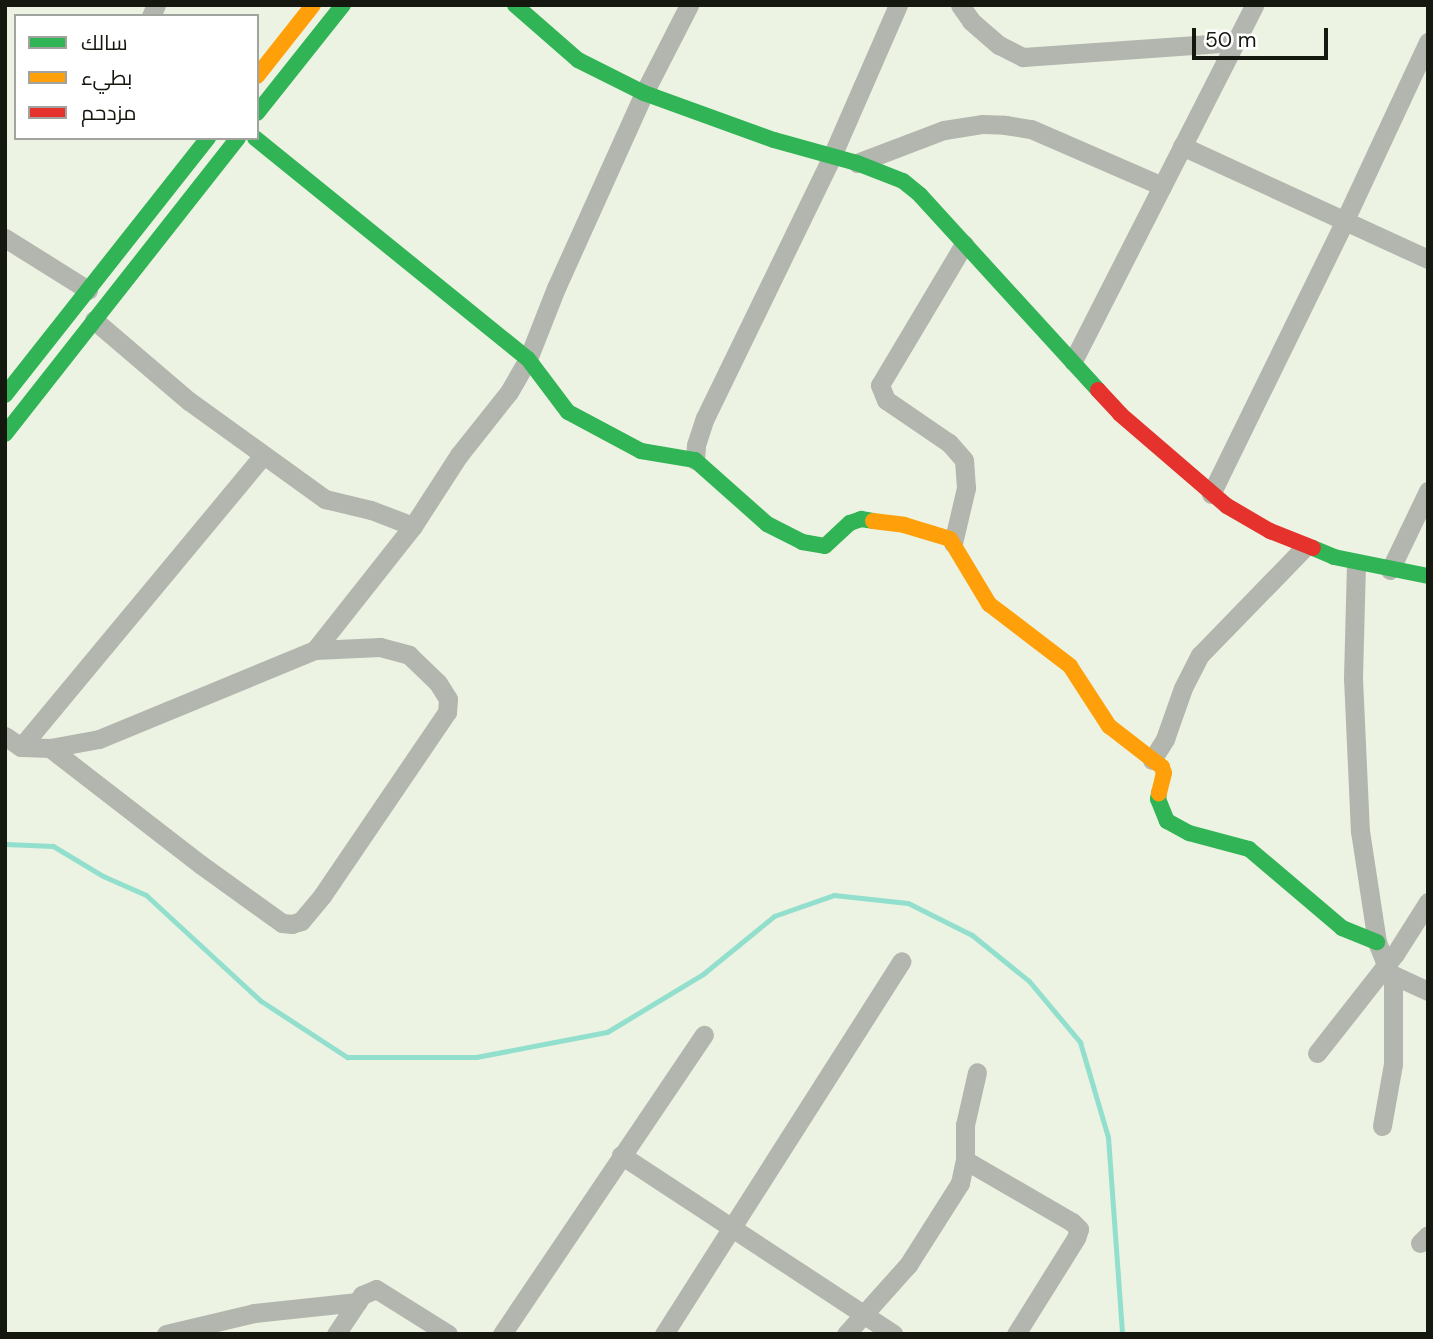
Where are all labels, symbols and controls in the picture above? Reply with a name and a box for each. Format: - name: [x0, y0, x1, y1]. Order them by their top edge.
- legend: [14, 14, 259, 140]
- scale bar: [1195, 14, 1332, 58]
- text: 50 m: [1205, 26, 1256, 54]
- text: سالك: [81, 29, 128, 57]
- text: بطيء: [81, 64, 132, 92]
- text: مزدحم: [81, 99, 136, 127]

